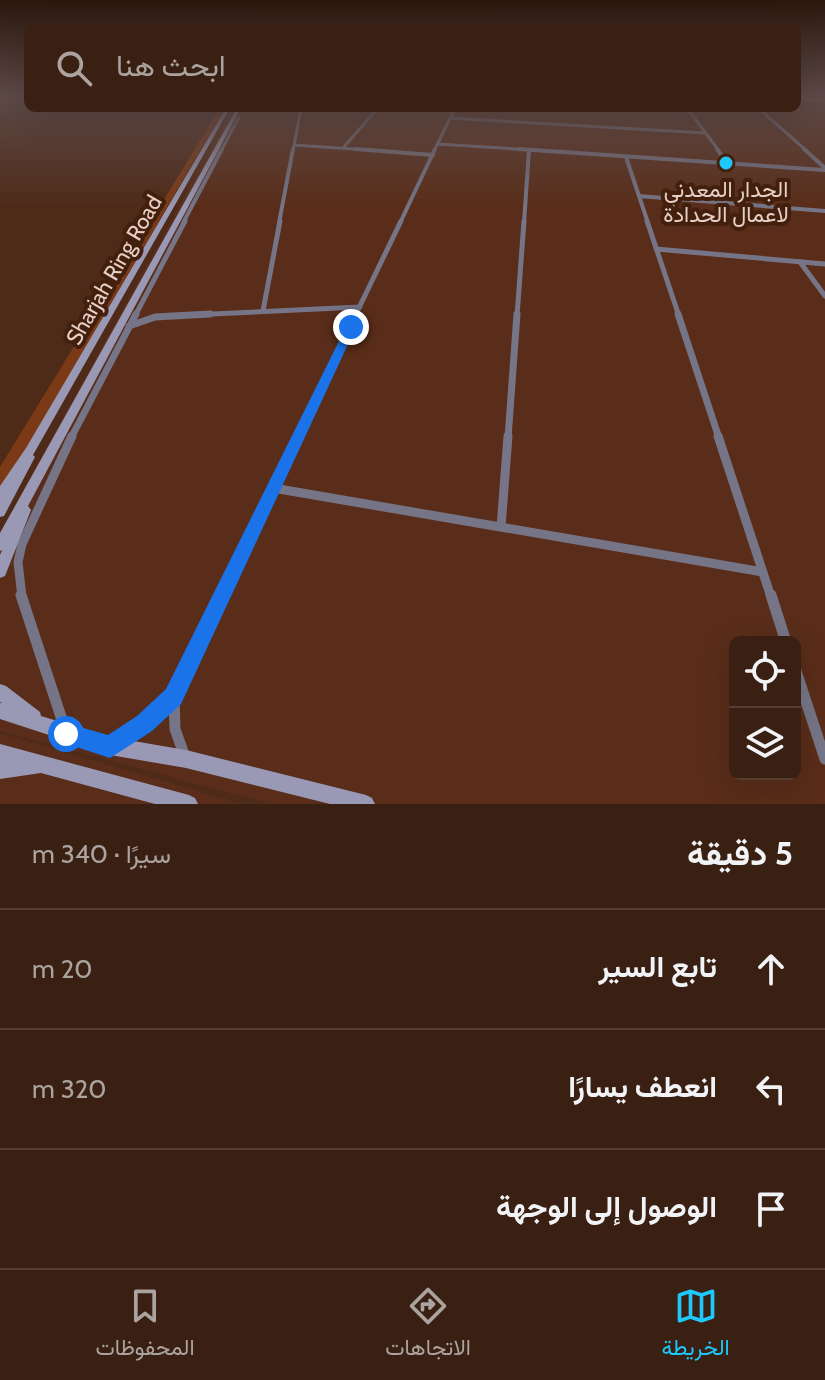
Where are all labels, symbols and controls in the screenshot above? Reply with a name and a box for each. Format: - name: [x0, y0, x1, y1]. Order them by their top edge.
- search box: [24, 24, 801, 112]
- icon: search: [52, 46, 96, 90]
- text: ابحث هنا: [116, 47, 226, 84]
- marker: الجدار المعدني لاعمال الحدادة: [717, 154, 735, 172]
- place label: الجدار المعدني لاعمال الحدادة: [663, 176, 789, 228]
- street label: Sharjah Ring Road: [60, 191, 168, 349]
- route end: [333, 309, 369, 345]
- map controls: [729, 636, 801, 780]
- button: locate: [729, 636, 801, 708]
- button: layers: [729, 708, 801, 780]
- route start: [48, 716, 84, 752]
- text: 5 دقيقة: [687, 832, 793, 874]
- text: سيرًا · 340 m: [32, 838, 171, 870]
- icon: ahead: [749, 947, 793, 991]
- text: تابع السير: [598, 948, 717, 985]
- text: 20 m: [32, 953, 92, 985]
- icon: left: [749, 1067, 793, 1111]
- text: انعطف يسارًا: [568, 1068, 717, 1105]
- text: 320 m: [32, 1073, 107, 1105]
- icon: arrive: [749, 1187, 793, 1231]
- text: الوصول إلى الوجهة: [496, 1188, 717, 1225]
- tab: المحفوظات: [95, 1284, 195, 1367]
- tab: الاتجاهات: [385, 1284, 471, 1367]
- tab: الخريطة: [662, 1284, 730, 1367]

